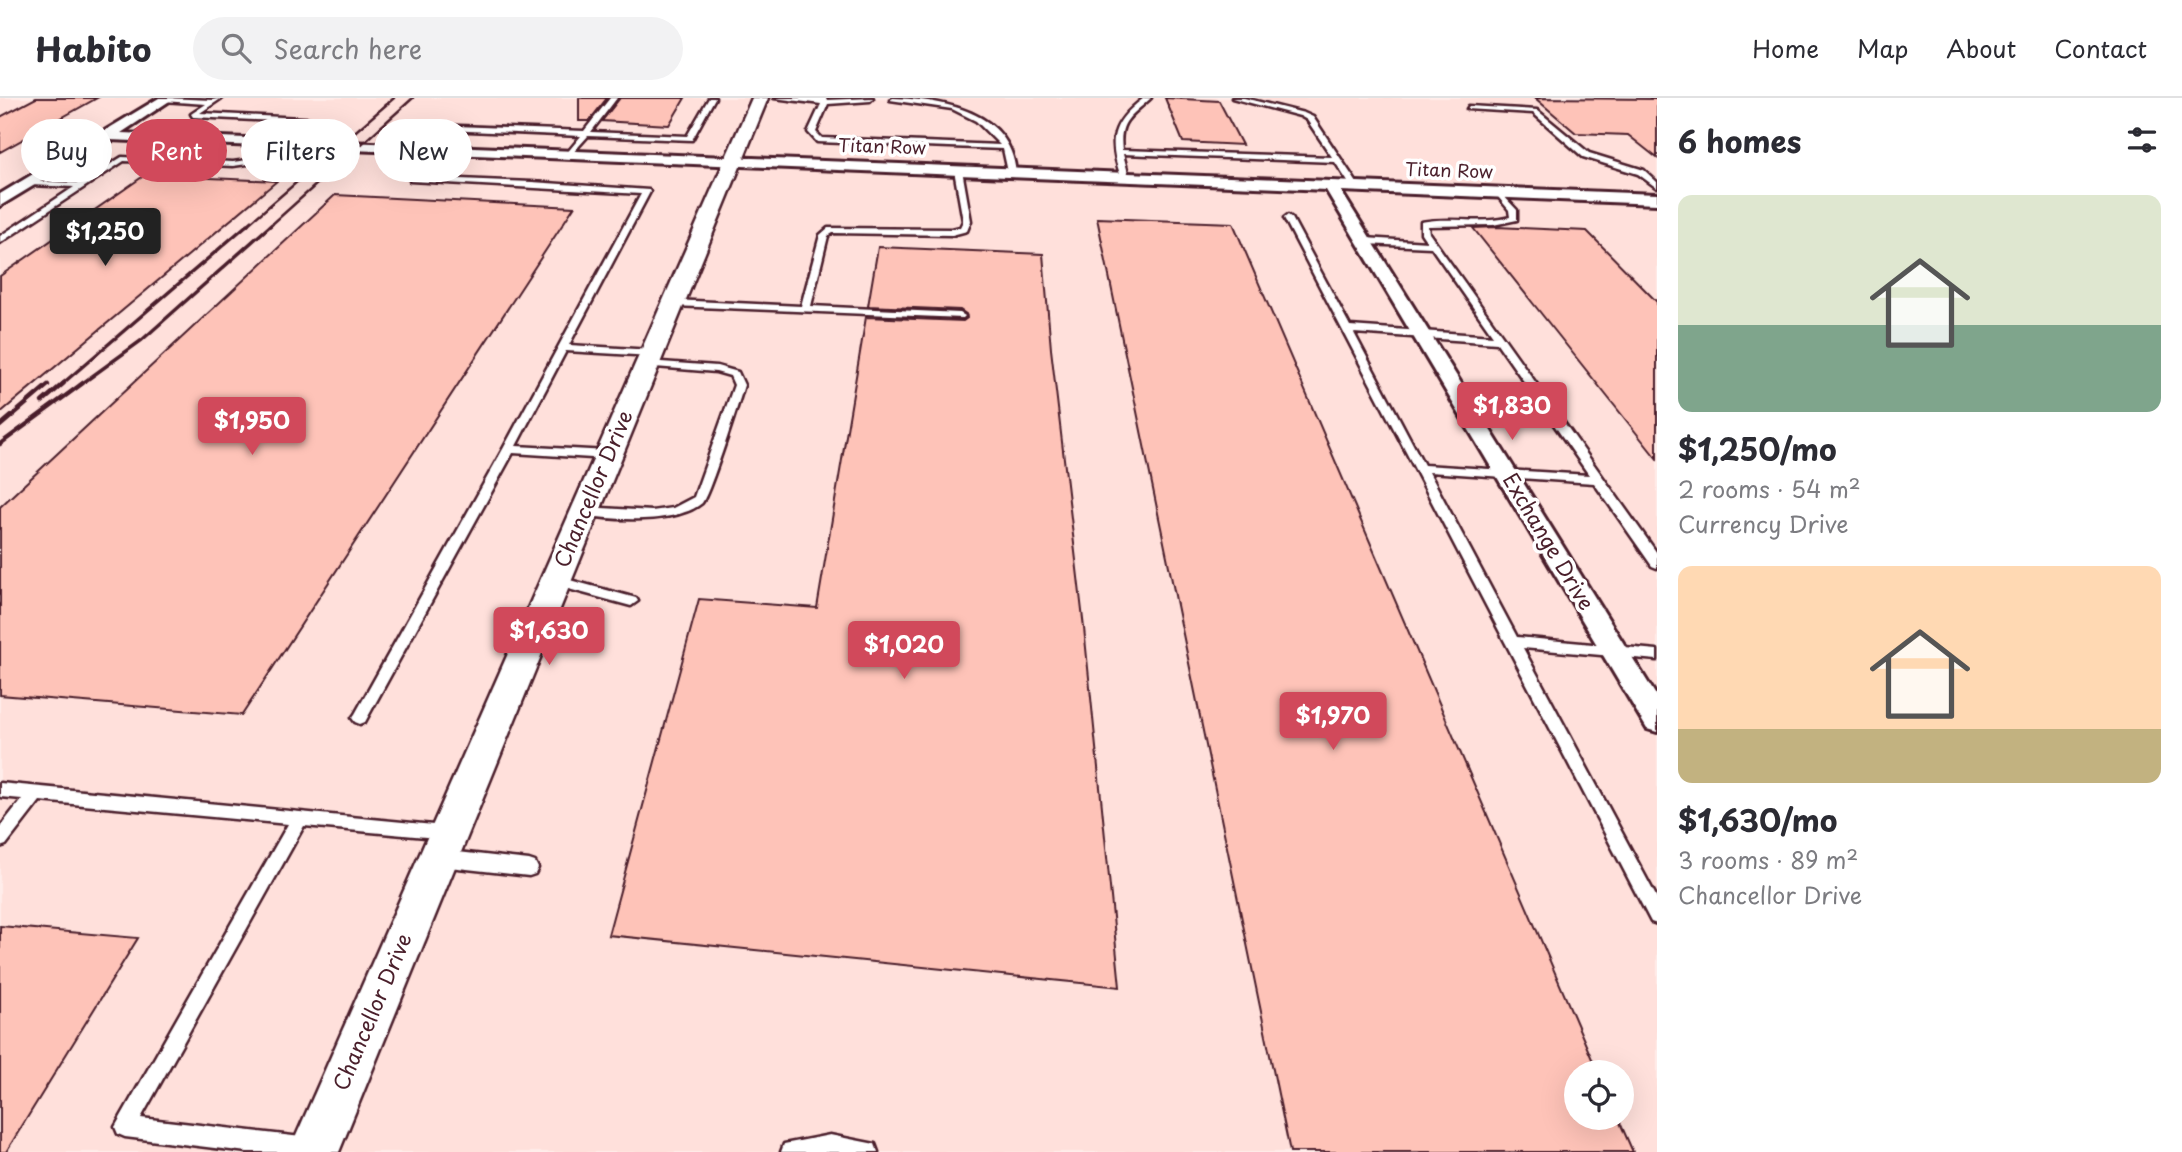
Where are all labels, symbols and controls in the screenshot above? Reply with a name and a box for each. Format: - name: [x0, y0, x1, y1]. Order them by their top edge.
- search box: [193, 17, 683, 80]
- text: Habito: [35, 23, 151, 73]
- icon: search: [217, 29, 255, 67]
- text: Search here: [273, 29, 422, 68]
- text: Home: [1752, 30, 1819, 66]
- text: Map: [1857, 30, 1908, 66]
- text: About: [1946, 30, 2016, 66]
- text: Contact: [2054, 30, 2147, 66]
- text: 6 homes: [1678, 118, 1801, 163]
- chip: Buy: [21, 119, 112, 182]
- chip: Rent: [126, 119, 227, 182]
- chip: Filters: [241, 119, 360, 182]
- chip: New: [374, 119, 472, 182]
- icon: filters: [2123, 121, 2161, 159]
- street label: Titan Row: [838, 130, 926, 161]
- street label: Titan Row: [1405, 154, 1493, 185]
- pin: $1,250: [48, 208, 162, 268]
- text: $1,250: [66, 213, 144, 248]
- icon: home: [1857, 240, 1983, 366]
- pin: $1,830: [1455, 382, 1569, 442]
- text: $1,830: [1473, 387, 1551, 422]
- pin: $1,950: [195, 398, 309, 457]
- text: $1,950: [214, 402, 290, 437]
- street label: Chancellor Drive: [545, 405, 640, 572]
- text: $1,250/mo: [1678, 426, 1837, 471]
- street label: Exchange Drive: [1496, 466, 1603, 616]
- text: 2 rooms · 54 m²: [1678, 471, 1861, 506]
- text: Currency Drive: [1678, 506, 1849, 541]
- pin: $1,630: [492, 608, 606, 667]
- icon: home: [1857, 611, 1983, 737]
- text: $1,630: [509, 612, 589, 647]
- pin: $1,020: [847, 622, 961, 681]
- text: $1,020: [864, 626, 944, 661]
- pin: $1,970: [1276, 692, 1390, 752]
- text: $1,970: [1296, 697, 1370, 732]
- text: $1,630/mo: [1678, 797, 1838, 842]
- text: 3 rooms · 89 m²: [1678, 842, 1858, 877]
- text: Chancellor Drive: [1678, 877, 1862, 912]
- street label: Chancellor Drive: [324, 928, 419, 1095]
- map controls: [1564, 1060, 1634, 1130]
- button: locate: [1564, 1060, 1634, 1130]

